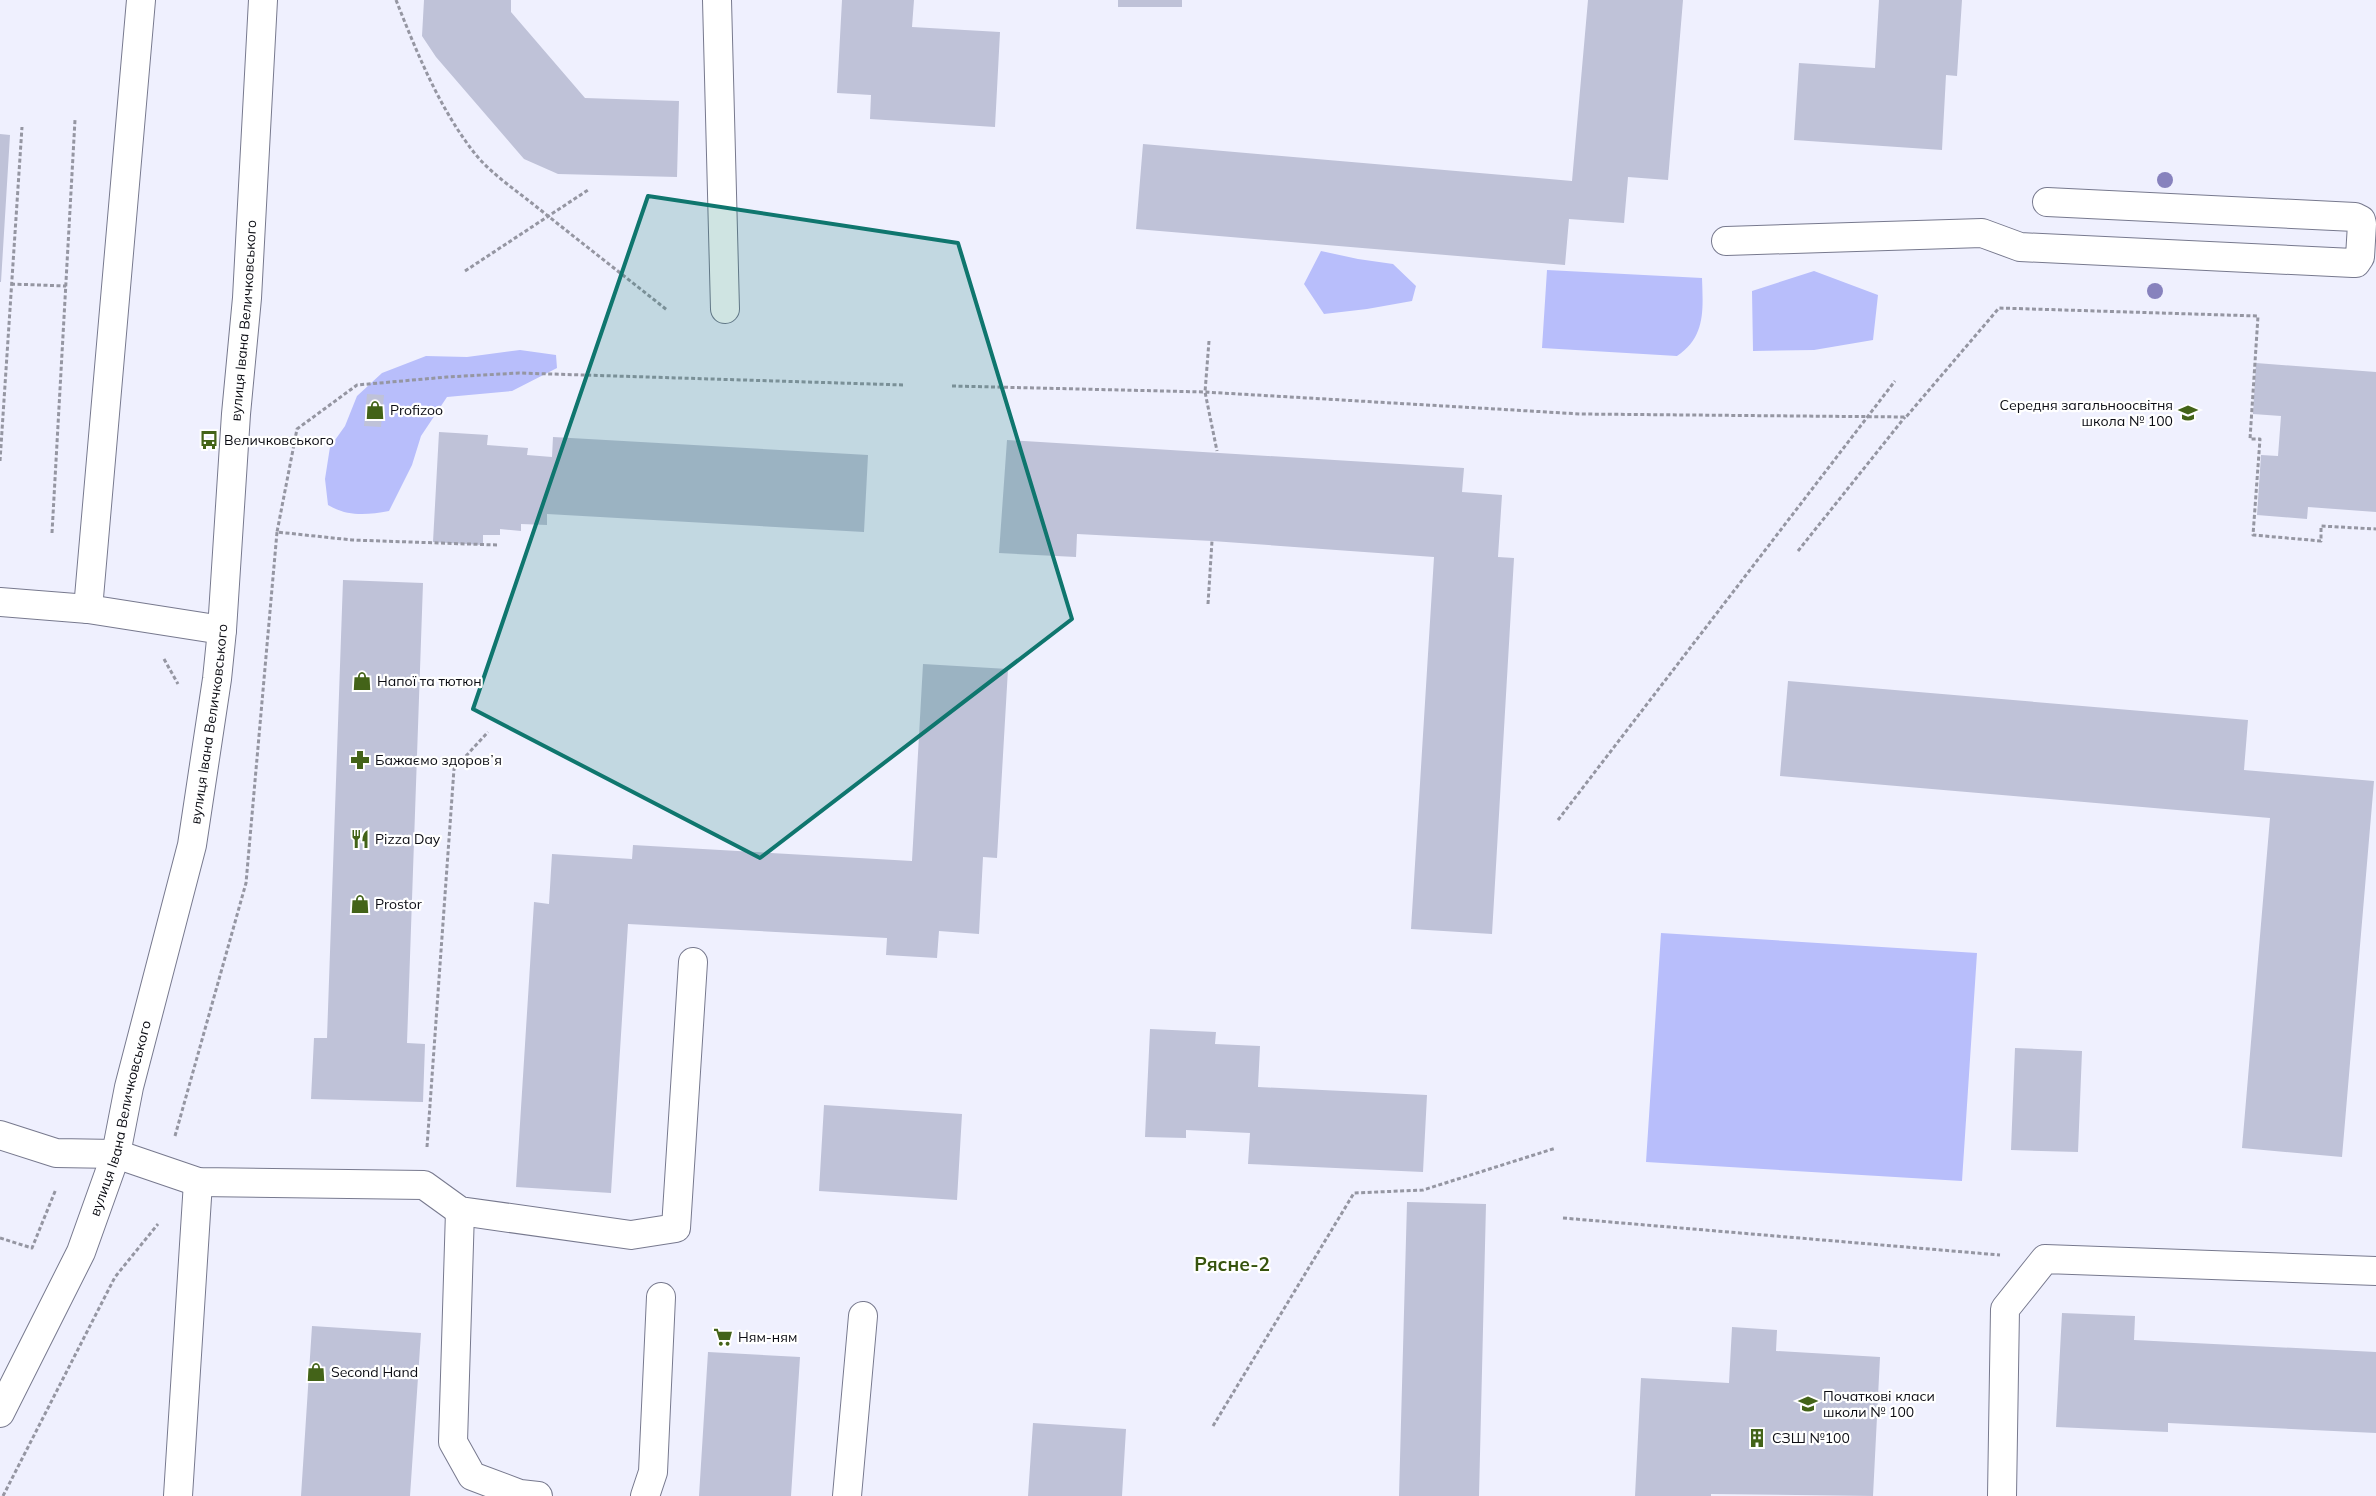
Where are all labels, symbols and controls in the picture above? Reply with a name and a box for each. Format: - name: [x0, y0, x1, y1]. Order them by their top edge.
- street label: вулиця Івана Величковського: [227, 219, 260, 422]
- place label: Середня загальноосвітня школа № 100: [2000, 396, 2173, 430]
- shop icon: Profizoo: [364, 399, 386, 421]
- place label: Profizoo: [390, 401, 443, 419]
- school or university icon: Середня загальноосвітня школа № 100: [2177, 402, 2199, 424]
- bus stop icon: Величковського: [198, 429, 220, 451]
- place label: Величковського: [224, 431, 334, 449]
- street label: вулиця Івана Величковського: [186, 623, 231, 825]
- shop icon: Напої та тютюн: [351, 670, 373, 692]
- place label: Напої та тютюн: [377, 672, 482, 690]
- pharmacy icon: Бажаємо здоровʼя: [349, 749, 371, 771]
- place label: Бажаємо здоровʼя: [375, 751, 502, 769]
- restaurant icon: Pizza Day: [349, 828, 371, 850]
- place label: Pizza Day: [375, 830, 441, 848]
- shop icon: Prostor: [349, 893, 371, 915]
- place label: Prostor: [375, 895, 423, 913]
- street label: вулиця Івана Величковського: [86, 1018, 155, 1219]
- district label: Рясне-2: [1194, 1252, 1270, 1276]
- supermarket icon: Ням-ням: [712, 1326, 734, 1348]
- place label: Ням-ням: [738, 1328, 797, 1346]
- shop icon: Second Hand: [305, 1361, 327, 1383]
- place label: Second Hand: [331, 1363, 418, 1381]
- place label: Початкові класи школи № 100: [1823, 1387, 1935, 1421]
- school or university icon: Початкові класи школи № 100: [1797, 1393, 1819, 1415]
- building icon: СЗШ №100: [1746, 1427, 1768, 1449]
- place label: СЗШ №100: [1772, 1429, 1850, 1447]

